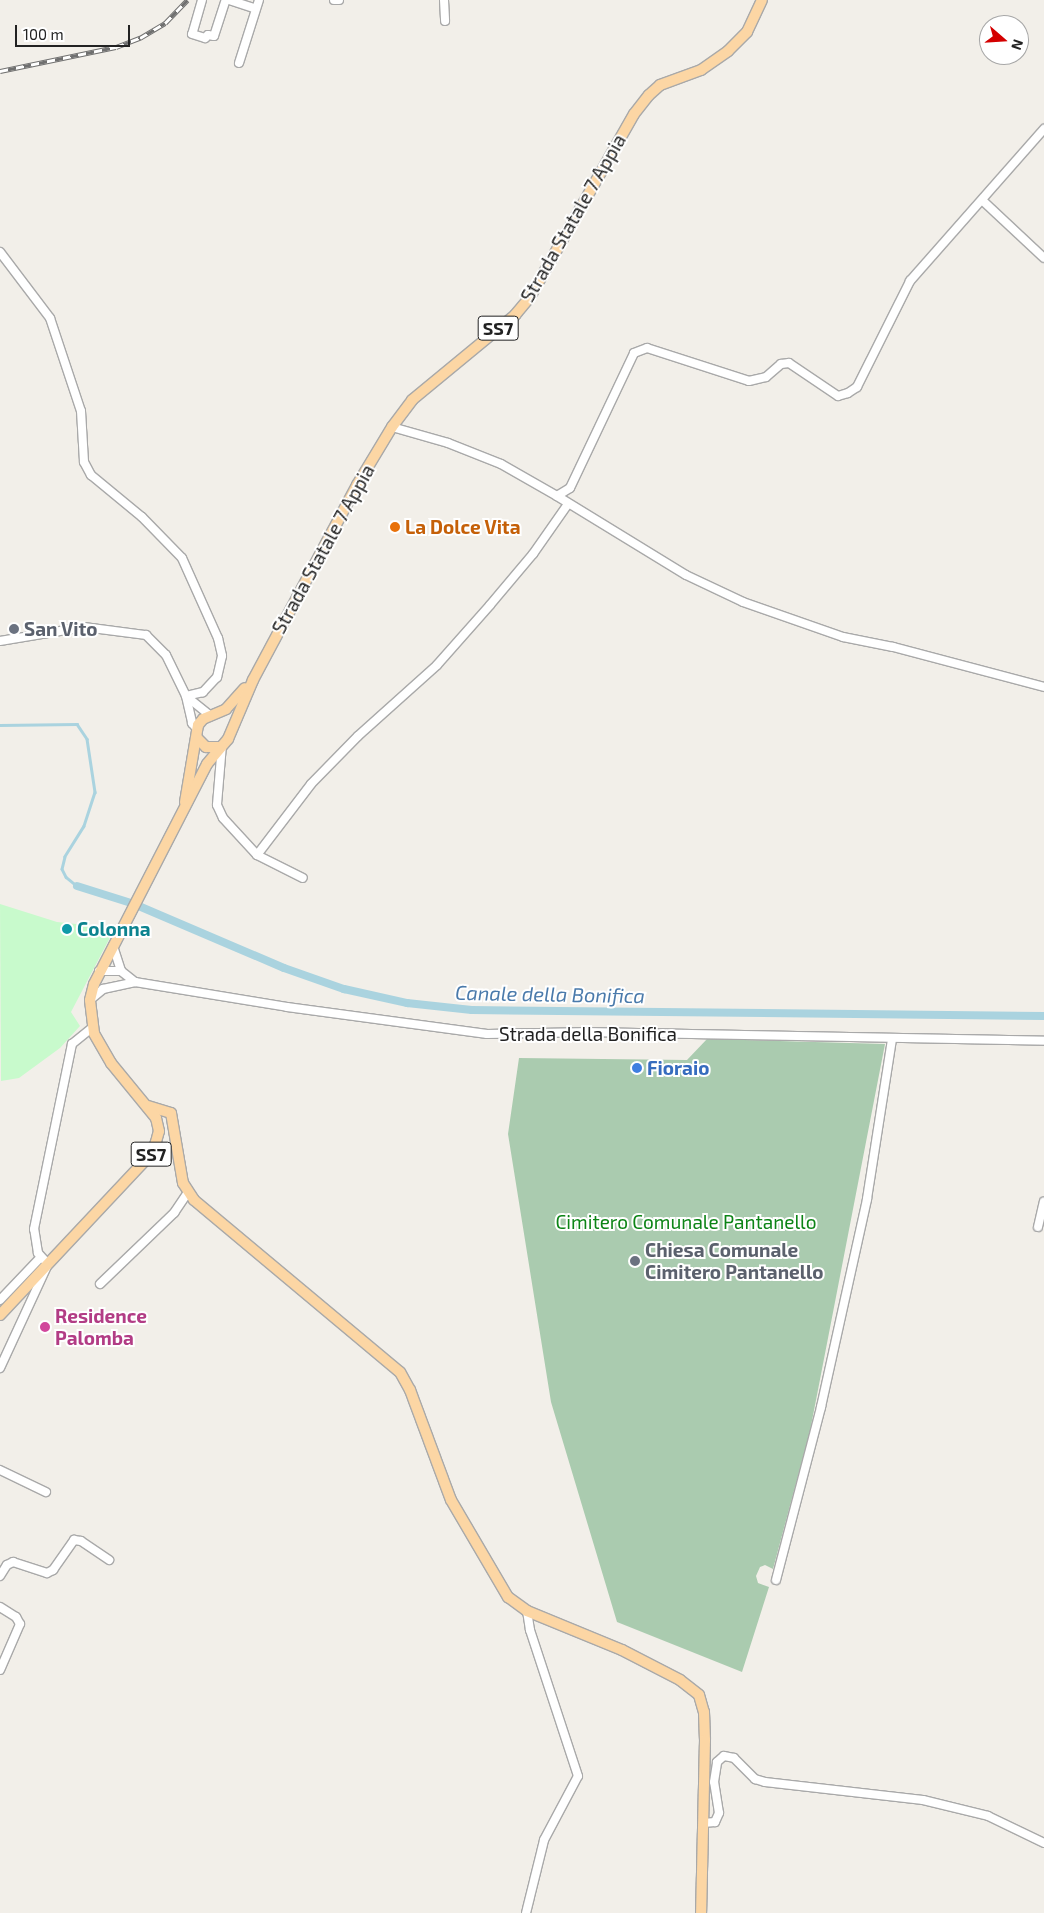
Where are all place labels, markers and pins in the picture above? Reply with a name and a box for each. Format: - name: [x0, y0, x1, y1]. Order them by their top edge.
- place label: La Dolce Vita: [405, 516, 521, 538]
- marker: La Dolce Vita: [389, 521, 401, 533]
- place label: San Vito: [24, 618, 98, 640]
- marker: San Vito: [8, 623, 20, 635]
- place label: Colonna: [77, 918, 150, 940]
- marker: Colonna: [61, 923, 73, 935]
- place label: Fioraio: [647, 1057, 709, 1079]
- marker: Fioraio: [631, 1062, 643, 1074]
- place label: Chiesa Comunale Cimitero Pantanello: [645, 1239, 824, 1283]
- marker: Chiesa Comunale Cimitero Pantanello: [629, 1255, 641, 1267]
- place label: Residence Palomba: [55, 1305, 147, 1349]
- marker: Residence Palomba: [39, 1321, 51, 1333]

